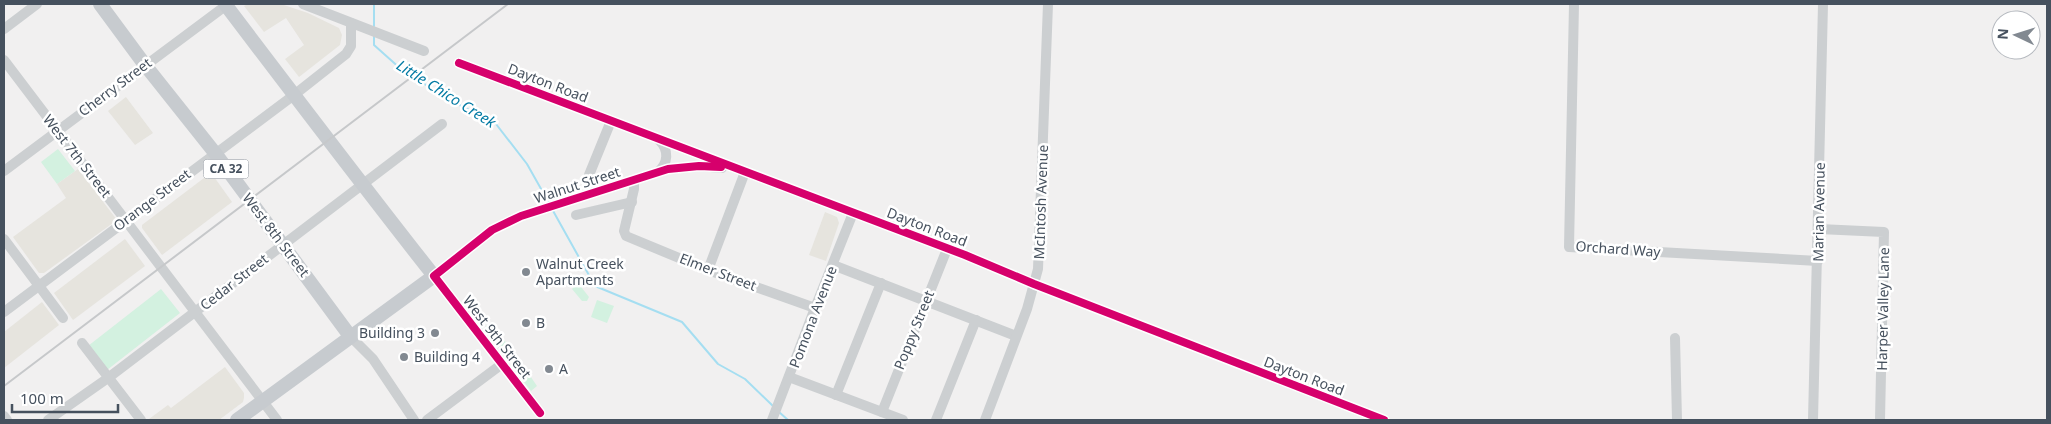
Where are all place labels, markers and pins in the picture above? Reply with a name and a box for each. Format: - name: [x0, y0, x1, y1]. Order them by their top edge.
- place label: Walnut Creek Apartments: [536, 254, 624, 289]
- marker: Walnut Creek Apartments: [520, 266, 532, 278]
- place label: B: [536, 313, 545, 332]
- marker: B: [520, 317, 532, 329]
- place label: Building 3: [359, 323, 425, 342]
- marker: Building 3: [429, 327, 441, 339]
- place label: Building 4: [414, 347, 480, 366]
- marker: Building 4: [398, 351, 410, 363]
- place label: A: [559, 359, 568, 378]
- marker: A: [543, 363, 555, 375]

